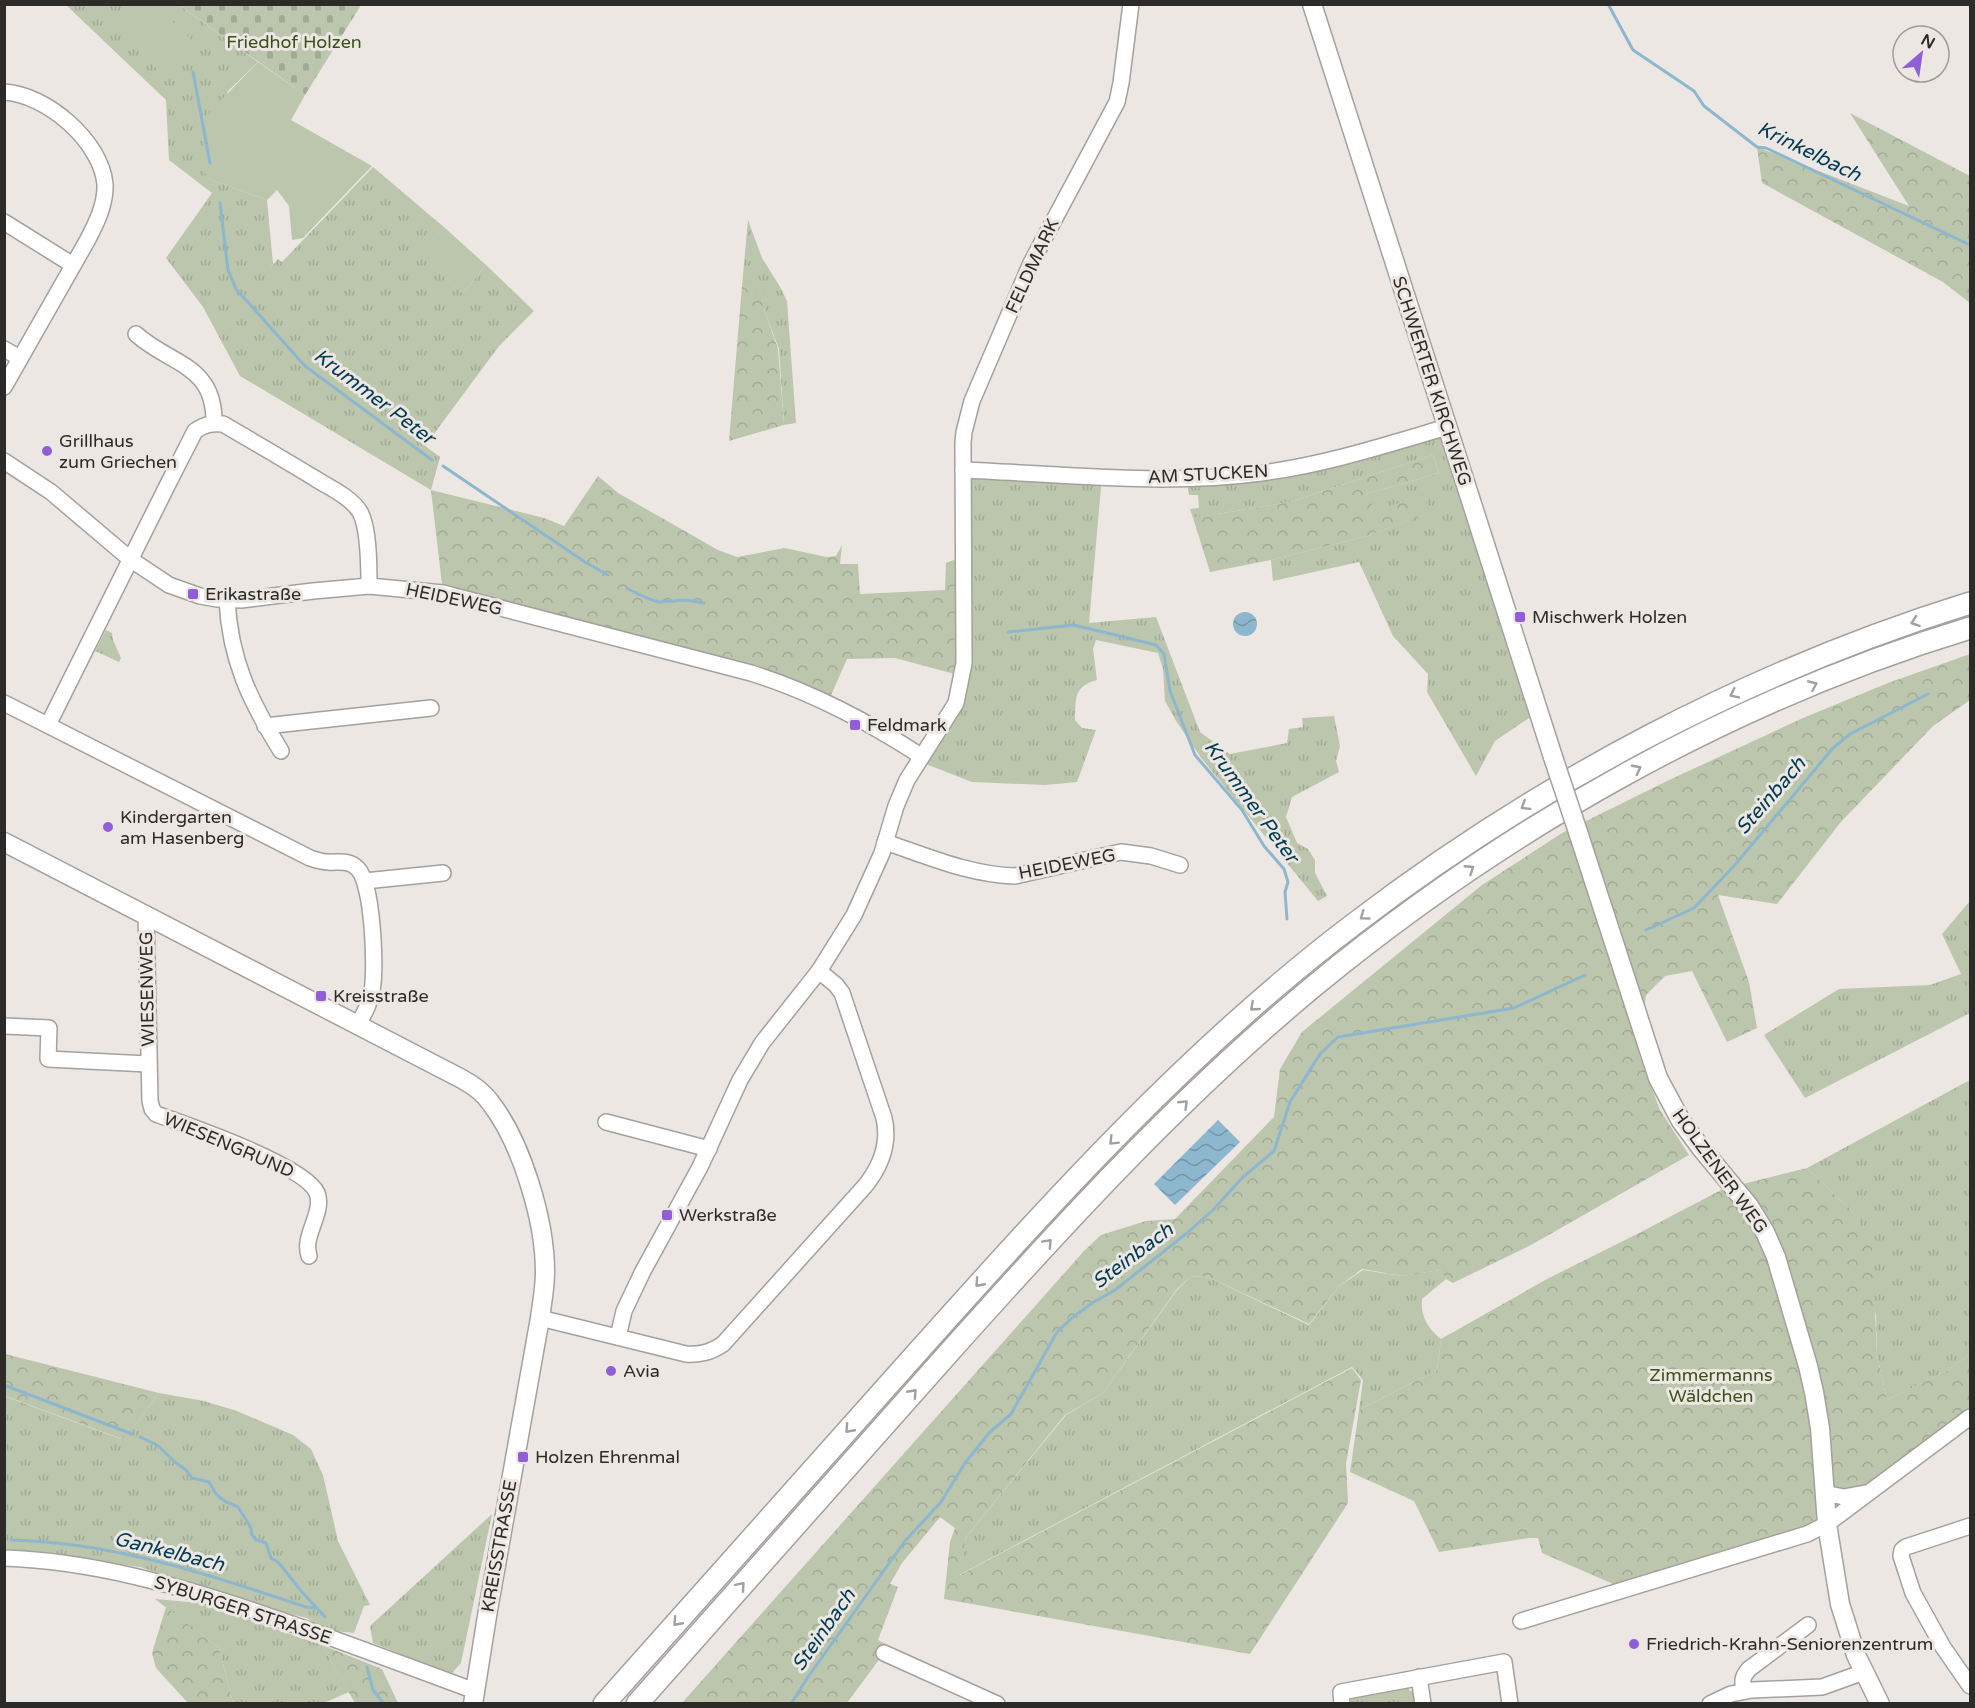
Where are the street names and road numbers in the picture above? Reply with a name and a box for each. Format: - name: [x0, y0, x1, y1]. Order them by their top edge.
- street label: FELDMARK: [1000, 215, 1064, 317]
- street label: SCHWERTER KIRCHWEG: [1388, 273, 1476, 489]
- street label: AM STUCKEN: [1147, 460, 1269, 488]
- street label: HEIDEWEG: [404, 578, 504, 620]
- street label: HEIDEWEG: [1017, 844, 1117, 884]
- street label: WIESENWEG: [135, 931, 159, 1047]
- street label: HOLZENER WEG: [1668, 1105, 1772, 1237]
- street label: WIESENGRUND: [160, 1108, 298, 1182]
- street label: KREISSTRASSE: [477, 1478, 521, 1614]
- street label: SYBURGER STRASSE: [151, 1571, 335, 1649]

